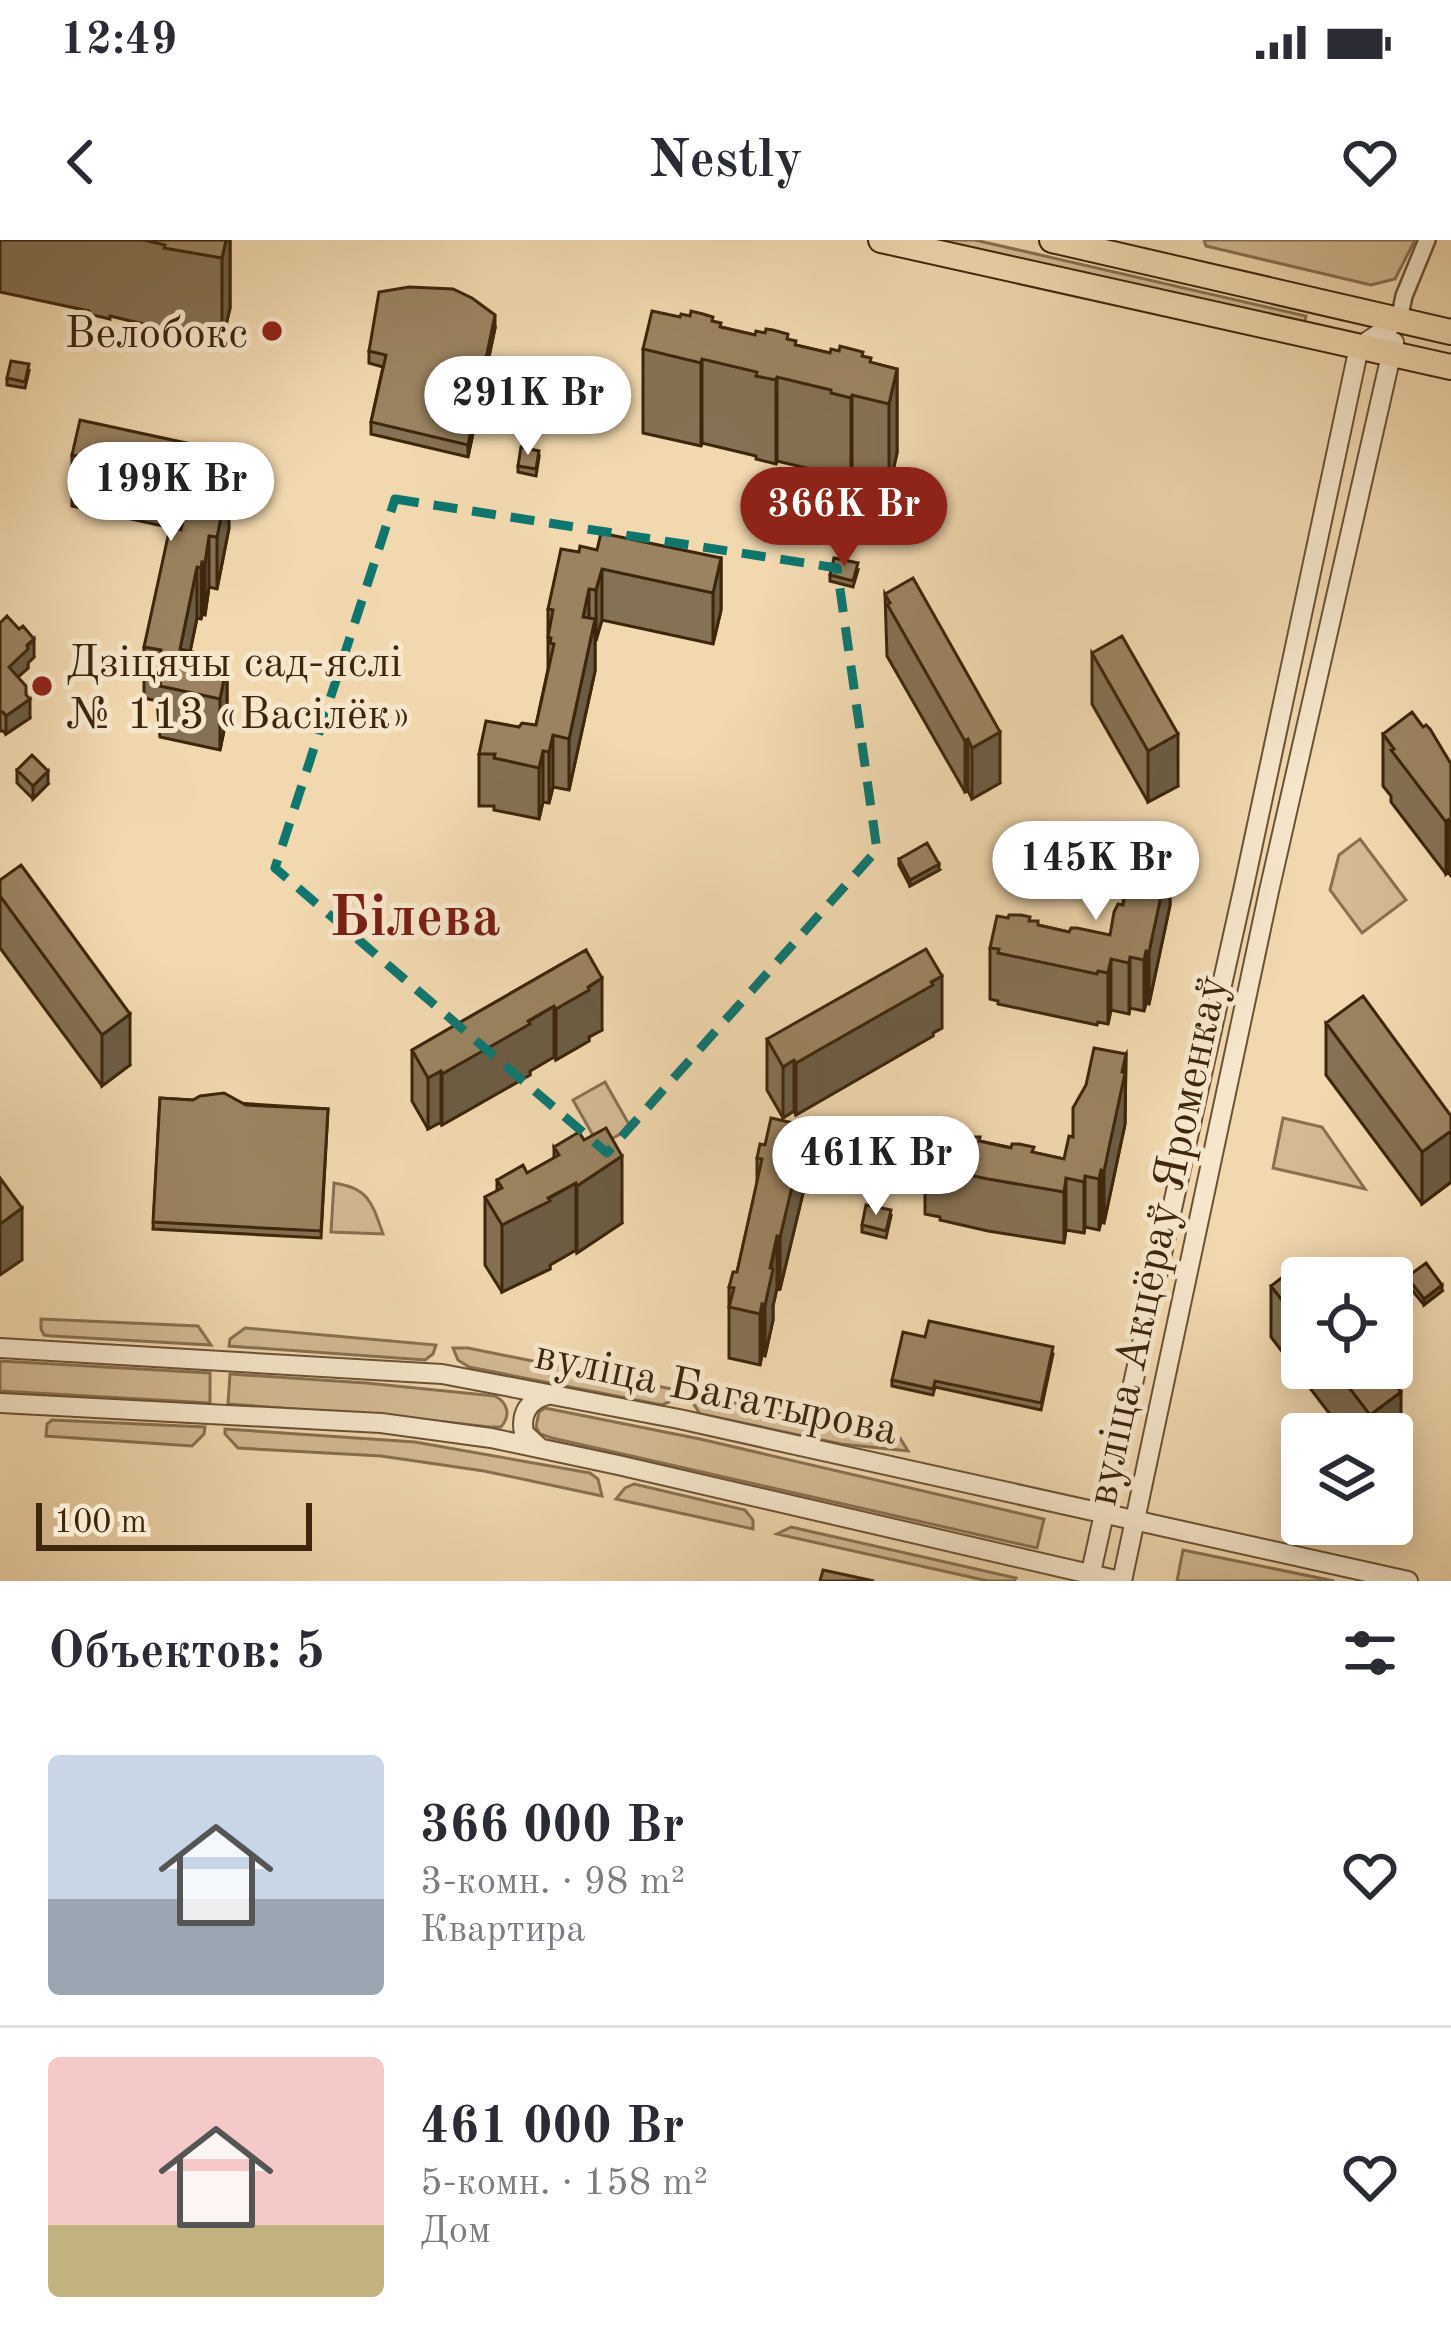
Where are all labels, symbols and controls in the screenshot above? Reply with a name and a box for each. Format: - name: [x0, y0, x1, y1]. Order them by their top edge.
- text: 12:49: [60, 19, 177, 64]
- icon: back: [48, 129, 114, 195]
- icon: heart: [1337, 129, 1403, 195]
- text: Nestly: [648, 135, 803, 189]
- place label: Велобокс: [64, 313, 248, 358]
- marker: Велобокс: [259, 318, 285, 344]
- pin: 291K Br: [417, 356, 639, 458]
- text: 291K Br: [451, 375, 605, 414]
- pin: 199K Br: [60, 442, 282, 544]
- text: 199K Br: [94, 461, 248, 500]
- pin: 366K Br: [733, 467, 955, 569]
- text: 366K Br: [767, 486, 921, 525]
- place label: Дзіцячы сад-яслі № 113 «Васілёк»: [66, 642, 412, 739]
- marker: Дзіцячы сад-яслі № 113 «Васілёк»: [29, 673, 55, 699]
- pin: 145K Br: [985, 821, 1207, 923]
- text: 145K Br: [1019, 840, 1173, 879]
- district label: Білева: [329, 892, 501, 949]
- street label: вуліца Акцёраў Яроменкаў: [1081, 972, 1238, 1510]
- pin: 461K Br: [765, 1116, 987, 1218]
- text: 461K Br: [799, 1135, 953, 1174]
- map controls: [1281, 1257, 1413, 1545]
- button: locate: [1281, 1257, 1413, 1389]
- street label: вуліца Багатырова: [531, 1334, 902, 1455]
- button: layers: [1281, 1413, 1413, 1545]
- scale bar: [36, 1497, 312, 1550]
- text: 100 m: [54, 1507, 147, 1540]
- icon: filters: [1337, 1620, 1403, 1686]
- text: Объектов: 5: [48, 1628, 325, 1679]
- text: 366 000 Br: [420, 1802, 684, 1853]
- icon: home: [144, 1803, 288, 1947]
- icon: heart: [1337, 1842, 1403, 1908]
- text: 3-комн. · 98 m²: [420, 1863, 685, 1902]
- text: Квартира: [420, 1911, 585, 1950]
- text: 461 000 Br: [420, 2103, 684, 2154]
- icon: home: [144, 2105, 288, 2249]
- icon: heart: [1337, 2144, 1403, 2210]
- text: 5-комн. · 158 m²: [420, 2164, 708, 2203]
- text: Дом: [420, 2212, 491, 2251]

